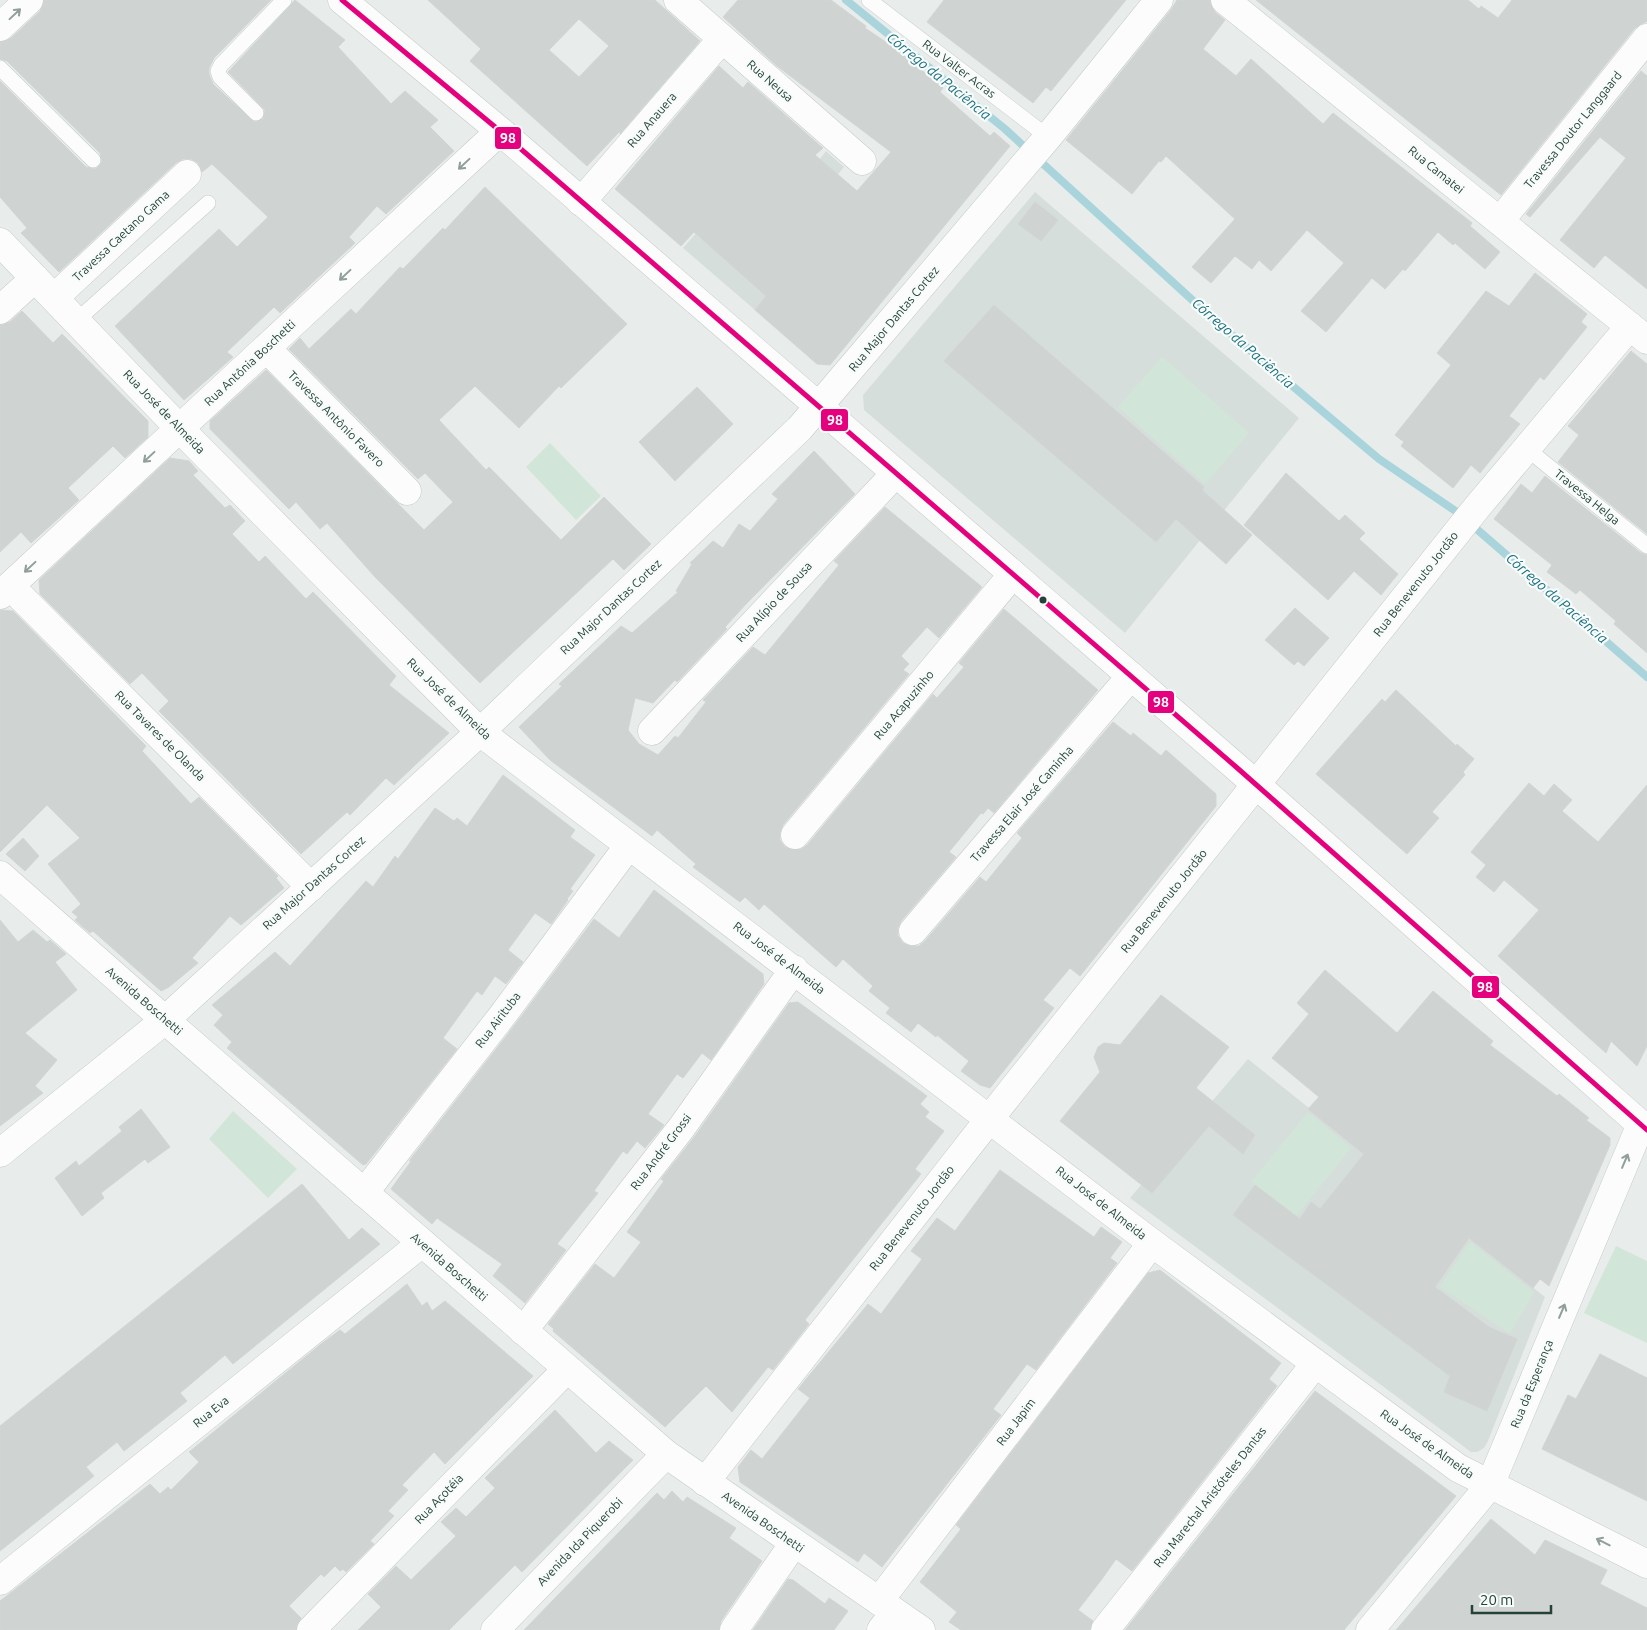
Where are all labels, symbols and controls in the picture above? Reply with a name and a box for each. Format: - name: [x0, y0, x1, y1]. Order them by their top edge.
- one-way arrow: [8, 8, 21, 20]
- water label: Córrego da Paciência: [884, 29, 995, 123]
- street label: Rua Valter Acras: [920, 37, 998, 100]
- street label: Rua Neusa: [745, 57, 796, 104]
- street label: Travessa Doutor Langgaard: [1521, 68, 1624, 191]
- street label: Rua Anauera: [624, 90, 679, 150]
- line badge: 98: [494, 126, 522, 150]
- text: 98: [500, 130, 516, 146]
- street label: Rua Camatei: [1406, 143, 1467, 196]
- one-way arrow: [457, 158, 470, 170]
- street label: Travessa Caetano Gama: [70, 188, 172, 284]
- street label: Rua Major Dantas Cortez: [846, 263, 942, 374]
- one-way arrow: [338, 269, 351, 281]
- water label: Córrego da Paciência: [1189, 295, 1297, 392]
- street label: Rua Antônia Boschetti: [202, 317, 298, 408]
- street label: Rua José de Almeida: [121, 367, 208, 456]
- street label: Travessa Antônio Favero: [286, 368, 387, 469]
- line badge: 98: [820, 408, 849, 432]
- text: 98: [827, 412, 843, 428]
- one-way arrow: [142, 451, 155, 463]
- street label: Travessa Helga: [1552, 466, 1622, 527]
- street label: Rua Benevenuto Jordão: [1371, 529, 1461, 639]
- water label: Córrego da Paciência: [1503, 550, 1611, 647]
- street label: Rua Major Dantas Cortez: [558, 556, 664, 657]
- street label: Rua Alípio de Sousa: [733, 559, 814, 644]
- one-way arrow: [24, 561, 37, 573]
- unlabelled marker: [1038, 595, 1048, 605]
- street label: Rua José de Almeida: [405, 655, 494, 742]
- street label: Rua Acapuzinho: [871, 668, 936, 742]
- street label: Rua Tavares de Olanda: [113, 688, 208, 783]
- line badge: 98: [1147, 690, 1175, 714]
- text: 98: [1153, 694, 1169, 710]
- street label: Travessa Elair José Caminha: [968, 743, 1075, 864]
- street label: Rua Major Dantas Cortez: [260, 833, 368, 932]
- street label: Rua Benevenuto Jordão: [1118, 846, 1209, 955]
- street label: Rua José de Almeida: [731, 919, 828, 996]
- street label: Avenida Boschetti: [103, 964, 185, 1037]
- line badge: 98: [1471, 975, 1500, 999]
- text: 98: [1477, 979, 1493, 995]
- street label: Rua Airituba: [472, 989, 523, 1050]
- street label: Rua André Grossi: [628, 1111, 693, 1192]
- one-way arrow: [1621, 1154, 1630, 1169]
- street label: Rua Benevenuto Jordão: [867, 1163, 957, 1273]
- street label: Rua José de Almeida: [1054, 1163, 1149, 1242]
- street label: Avenida Boschetti: [408, 1230, 490, 1303]
- one-way arrow: [1558, 1304, 1568, 1319]
- street label: Rua da Esperança: [1508, 1338, 1555, 1430]
- street label: Rua Eva: [190, 1393, 231, 1430]
- street label: Rua Japim: [994, 1396, 1038, 1448]
- street label: Rua José de Almeida: [1378, 1406, 1477, 1481]
- street label: Rua Marechal Aristóteles Dantas: [1151, 1424, 1268, 1569]
- street label: Rua Açotéia: [412, 1471, 466, 1526]
- street label: Avenida Boschetti: [720, 1488, 807, 1555]
- street label: Avenida Ida Piquerobi: [534, 1495, 625, 1588]
- one-way arrow: [1596, 1537, 1611, 1547]
- scale bar: [1472, 1582, 1551, 1614]
- text: 20 m: [1480, 1591, 1513, 1608]

